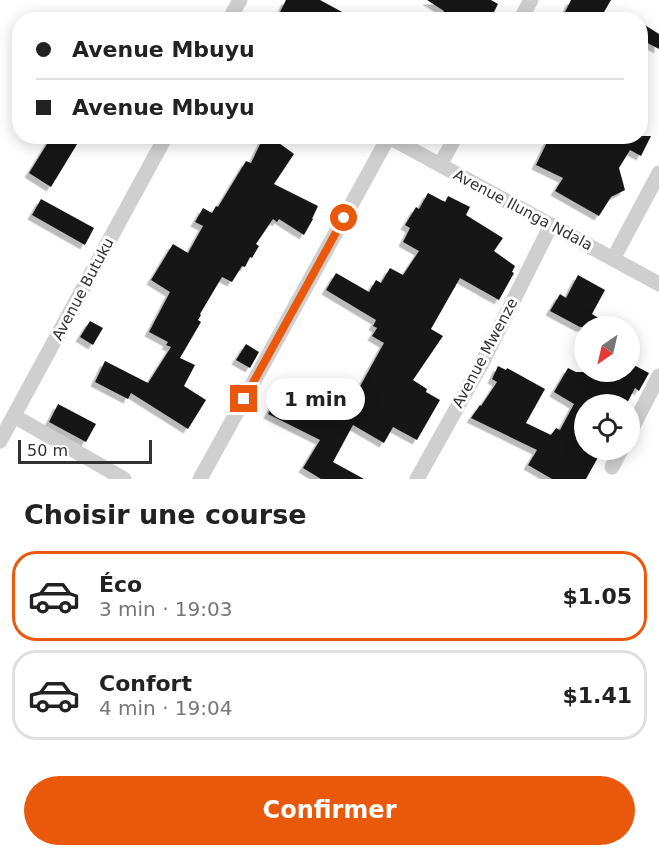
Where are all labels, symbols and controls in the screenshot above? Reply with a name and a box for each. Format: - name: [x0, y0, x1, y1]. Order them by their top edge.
- text: Avenue Mbuyu: [72, 37, 255, 62]
- text: Avenue Mbuyu: [72, 95, 255, 120]
- street label: Avenue Ilunga Ndala: [450, 166, 596, 254]
- route start: [330, 204, 357, 231]
- street label: Avenue Butuku: [48, 235, 118, 343]
- street label: Avenue Mwenze: [449, 295, 521, 411]
- north arrow: [574, 316, 640, 382]
- map controls: [574, 316, 640, 460]
- callout: 1 min: [265, 378, 364, 420]
- route end: [230, 385, 257, 412]
- text: 1 min: [284, 387, 347, 411]
- button: locate: [574, 394, 640, 460]
- scale bar: [18, 437, 152, 465]
- text: 50 m: [27, 441, 68, 460]
- text: Choisir une course: [24, 499, 307, 530]
- icon: car: [27, 569, 81, 623]
- text: Éco: [99, 572, 142, 597]
- text: $1.05: [562, 584, 632, 609]
- text: 3 min · 19:03: [99, 597, 233, 621]
- icon: car: [27, 668, 81, 722]
- text: Confort: [99, 671, 192, 696]
- text: $1.41: [562, 683, 632, 708]
- text: 4 min · 19:04: [99, 696, 233, 720]
- button: Confirmer: [24, 776, 635, 845]

